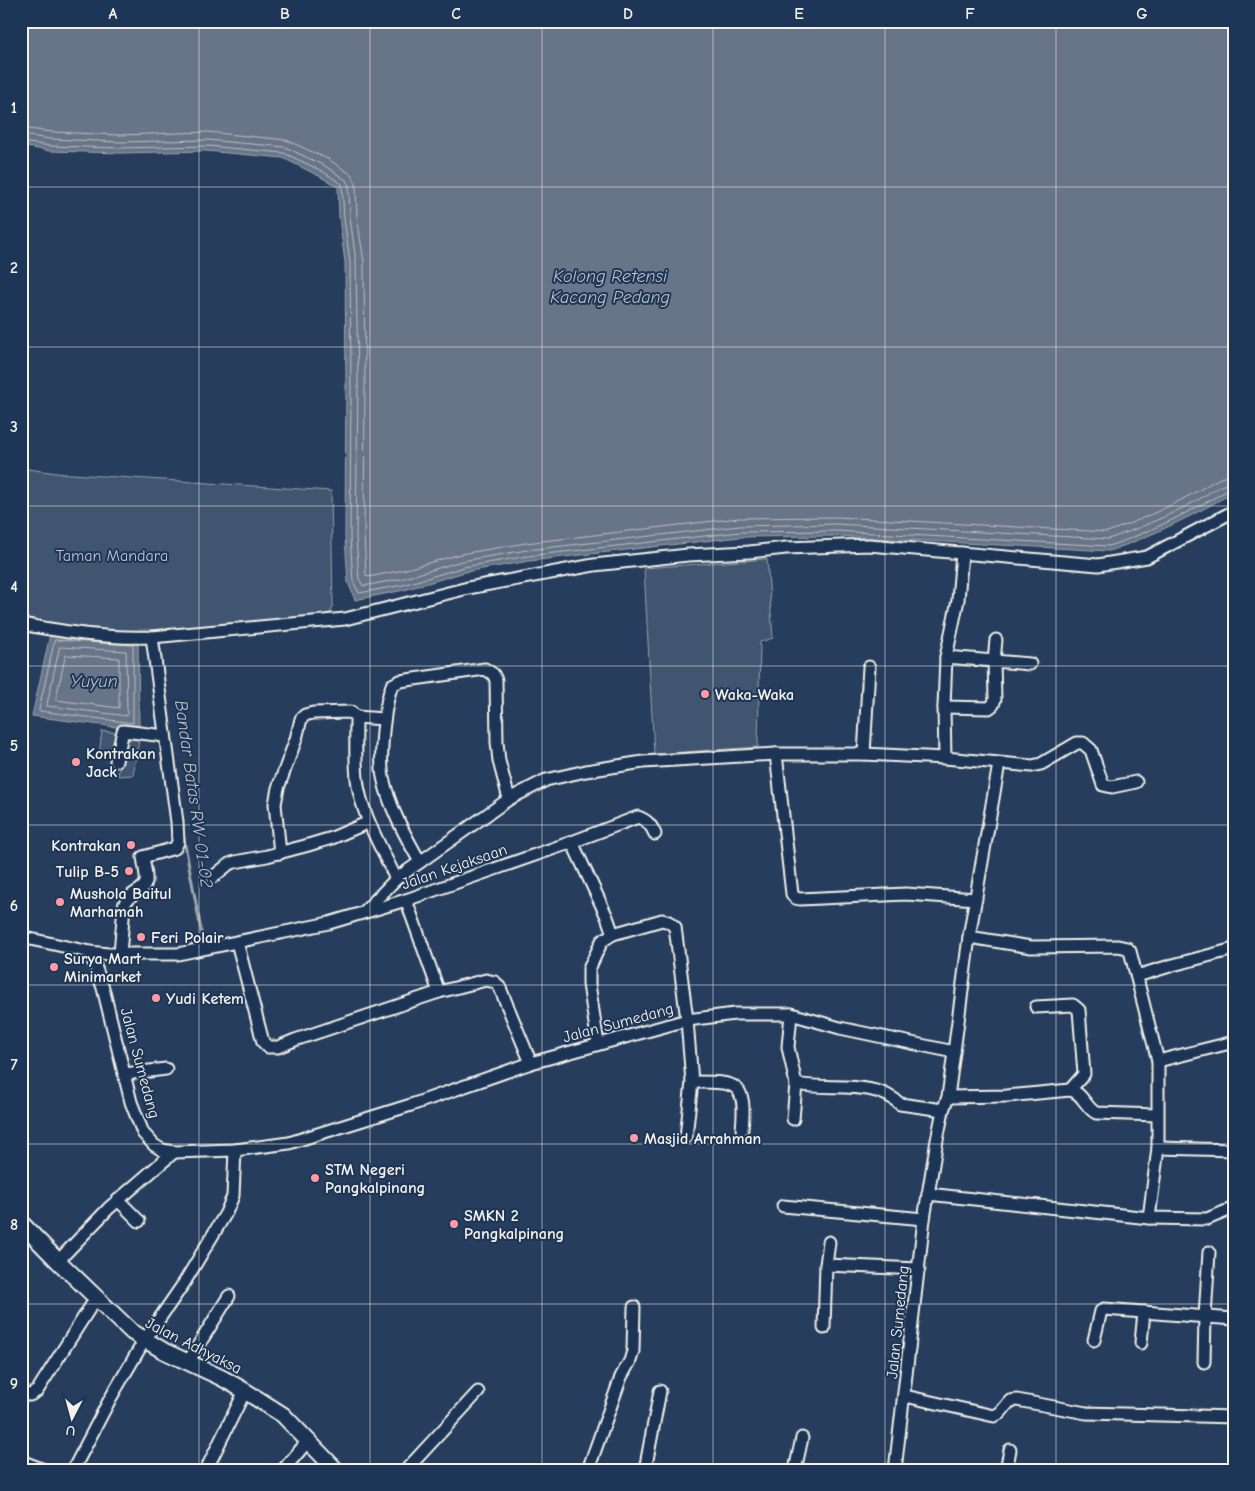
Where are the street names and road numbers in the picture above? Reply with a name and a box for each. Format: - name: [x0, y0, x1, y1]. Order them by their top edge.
- street label: Jalan Kejaksaan: [399, 840, 509, 893]
- street label: Jalan Sumedang: [561, 1000, 676, 1046]
- street label: Jalan Sumedang: [117, 1006, 163, 1121]
- street label: Jalan Sumedang: [883, 1265, 913, 1380]
- street label: Jalan Adhyaksa: [142, 1314, 245, 1378]

